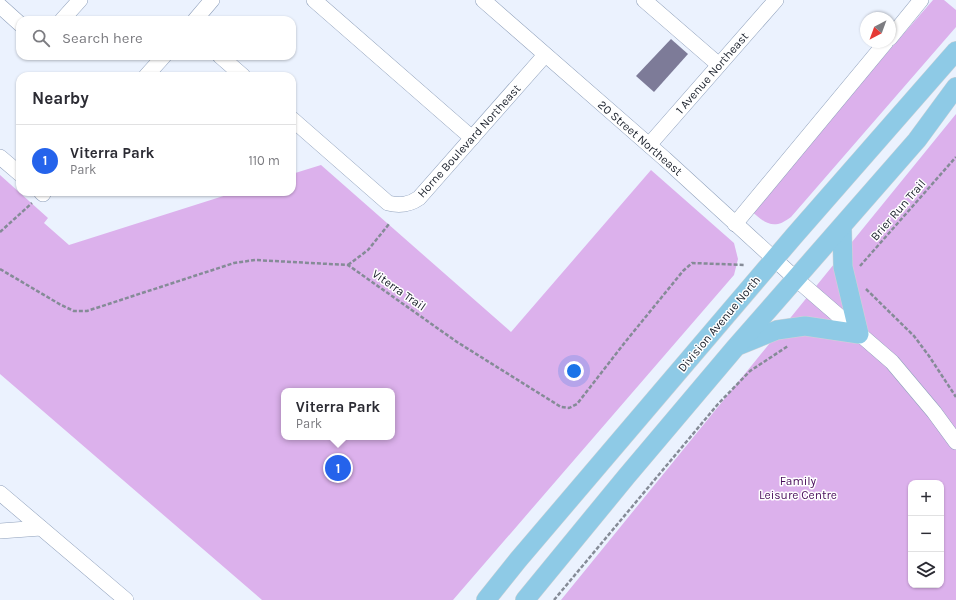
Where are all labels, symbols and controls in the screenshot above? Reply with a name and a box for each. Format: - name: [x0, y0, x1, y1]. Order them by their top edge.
- north arrow: [860, 12, 896, 48]
- search box: [16, 16, 296, 60]
- icon: search: [30, 27, 52, 49]
- text: Search here: [62, 29, 143, 47]
- street label: 1 Avenue Northeast: [673, 29, 752, 117]
- street label: Horne Boulevard Northeast: [414, 81, 524, 200]
- text: Nearby: [32, 88, 89, 108]
- street label: 20 Street Northeast: [595, 98, 685, 179]
- text: Viterra Park: [70, 144, 154, 162]
- text: 1: [43, 153, 47, 168]
- text: 110 m: [248, 153, 280, 168]
- text: Park: [70, 162, 96, 177]
- street label: Brier Run Trail: [868, 177, 928, 243]
- street label: Viterra Trail: [370, 266, 428, 314]
- street label: Division Avenue North: [675, 273, 763, 375]
- your location: [564, 361, 584, 381]
- popup: [281, 388, 395, 440]
- text: Viterra Park: [296, 398, 380, 416]
- text: Park: [296, 416, 322, 431]
- pin: 1: [325, 453, 351, 483]
- park label: Family Leisure Centre: [759, 474, 837, 502]
- map controls: [908, 480, 944, 588]
- button: +: [908, 480, 944, 516]
- button: −: [908, 516, 944, 552]
- button: layers: [908, 552, 944, 588]

